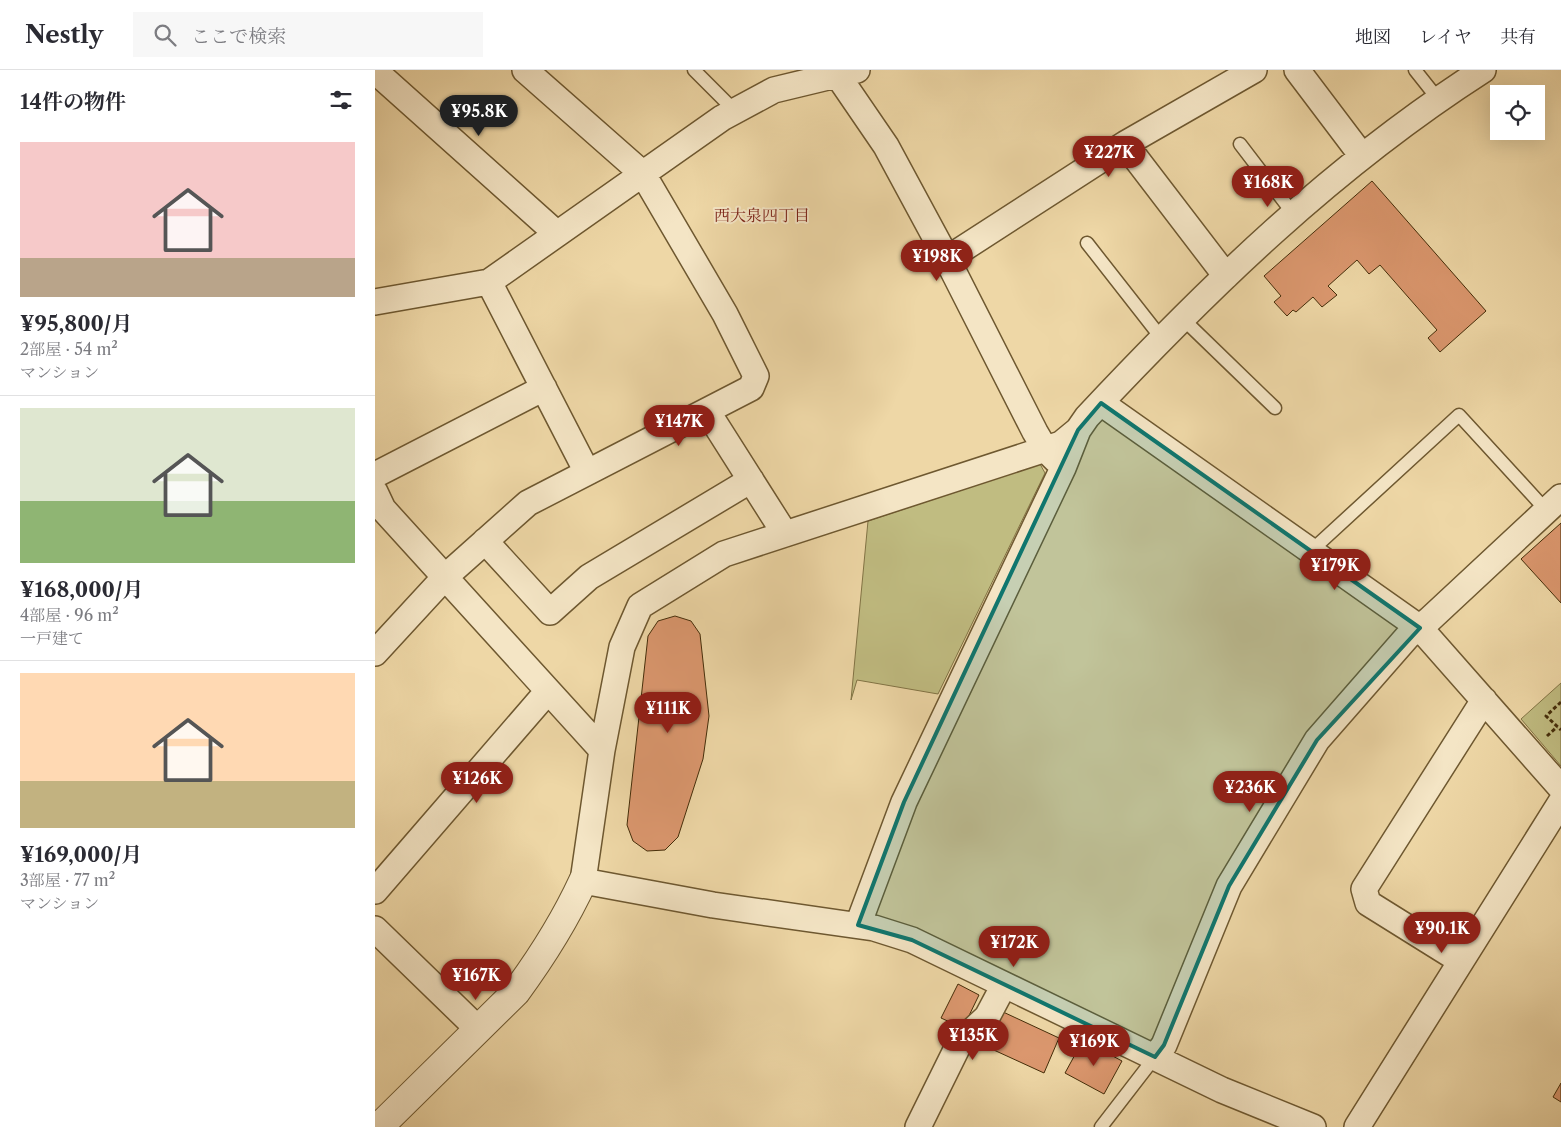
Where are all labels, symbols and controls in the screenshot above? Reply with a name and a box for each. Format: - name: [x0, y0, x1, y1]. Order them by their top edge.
- search box: [133, 12, 483, 57]
- text: Nestly: [25, 20, 103, 49]
- icon: search: [151, 21, 179, 49]
- text: ここで検索: [191, 25, 286, 48]
- text: 地図: [1355, 26, 1391, 48]
- text: レイヤ: [1419, 26, 1472, 48]
- text: 共有: [1500, 26, 1536, 48]
- map controls: [1490, 85, 1545, 140]
- button: locate: [1490, 85, 1545, 140]
- icon: filters: [327, 86, 355, 114]
- text: 14件の物件: [20, 89, 126, 114]
- pin: ¥95.8K: [438, 94, 520, 137]
- text: ¥95.8K: [451, 101, 507, 121]
- pin: ¥227K: [1074, 136, 1144, 178]
- text: ¥227K: [1084, 142, 1134, 162]
- pin: ¥168K: [1233, 166, 1303, 208]
- text: ¥168K: [1243, 172, 1293, 192]
- icon: home: [143, 175, 233, 265]
- district label: 西大泉四丁目: [714, 205, 810, 225]
- pin: ¥198K: [902, 240, 972, 282]
- text: ¥198K: [912, 246, 962, 266]
- text: ¥95,800/月: [20, 311, 132, 336]
- text: 2部屋 · 54 m²: [20, 339, 118, 359]
- text: マンション: [20, 362, 99, 382]
- pin: ¥147K: [644, 404, 714, 447]
- text: ¥147K: [655, 411, 703, 431]
- icon: home: [143, 440, 233, 530]
- pin: ¥179K: [1300, 548, 1370, 591]
- text: ¥179K: [1311, 555, 1359, 575]
- text: ¥168,000/月: [20, 577, 143, 602]
- text: 4部屋 · 96 m²: [20, 605, 119, 625]
- text: 一戸建て: [20, 628, 84, 648]
- pin: ¥111K: [633, 692, 703, 734]
- text: ¥111K: [645, 698, 691, 718]
- icon: home: [143, 705, 233, 795]
- pin: ¥126K: [442, 762, 512, 804]
- text: ¥126K: [452, 768, 502, 788]
- pin: ¥236K: [1215, 770, 1285, 813]
- text: ¥236K: [1224, 777, 1276, 797]
- text: ¥169,000/月: [20, 842, 142, 867]
- text: 3部屋 · 77 m²: [20, 870, 115, 890]
- text: マンション: [20, 893, 99, 913]
- pin: ¥90.1K: [1401, 912, 1483, 954]
- text: ¥90.1K: [1415, 918, 1469, 938]
- pin: ¥172K: [979, 926, 1049, 968]
- text: ¥172K: [990, 932, 1038, 952]
- pin: ¥167K: [441, 958, 511, 1001]
- text: ¥167K: [452, 965, 500, 985]
- pin: ¥135K: [938, 1018, 1008, 1061]
- pin: ¥169K: [1059, 1024, 1129, 1067]
- text: ¥135K: [949, 1025, 997, 1045]
- text: ¥169K: [1069, 1031, 1119, 1051]

